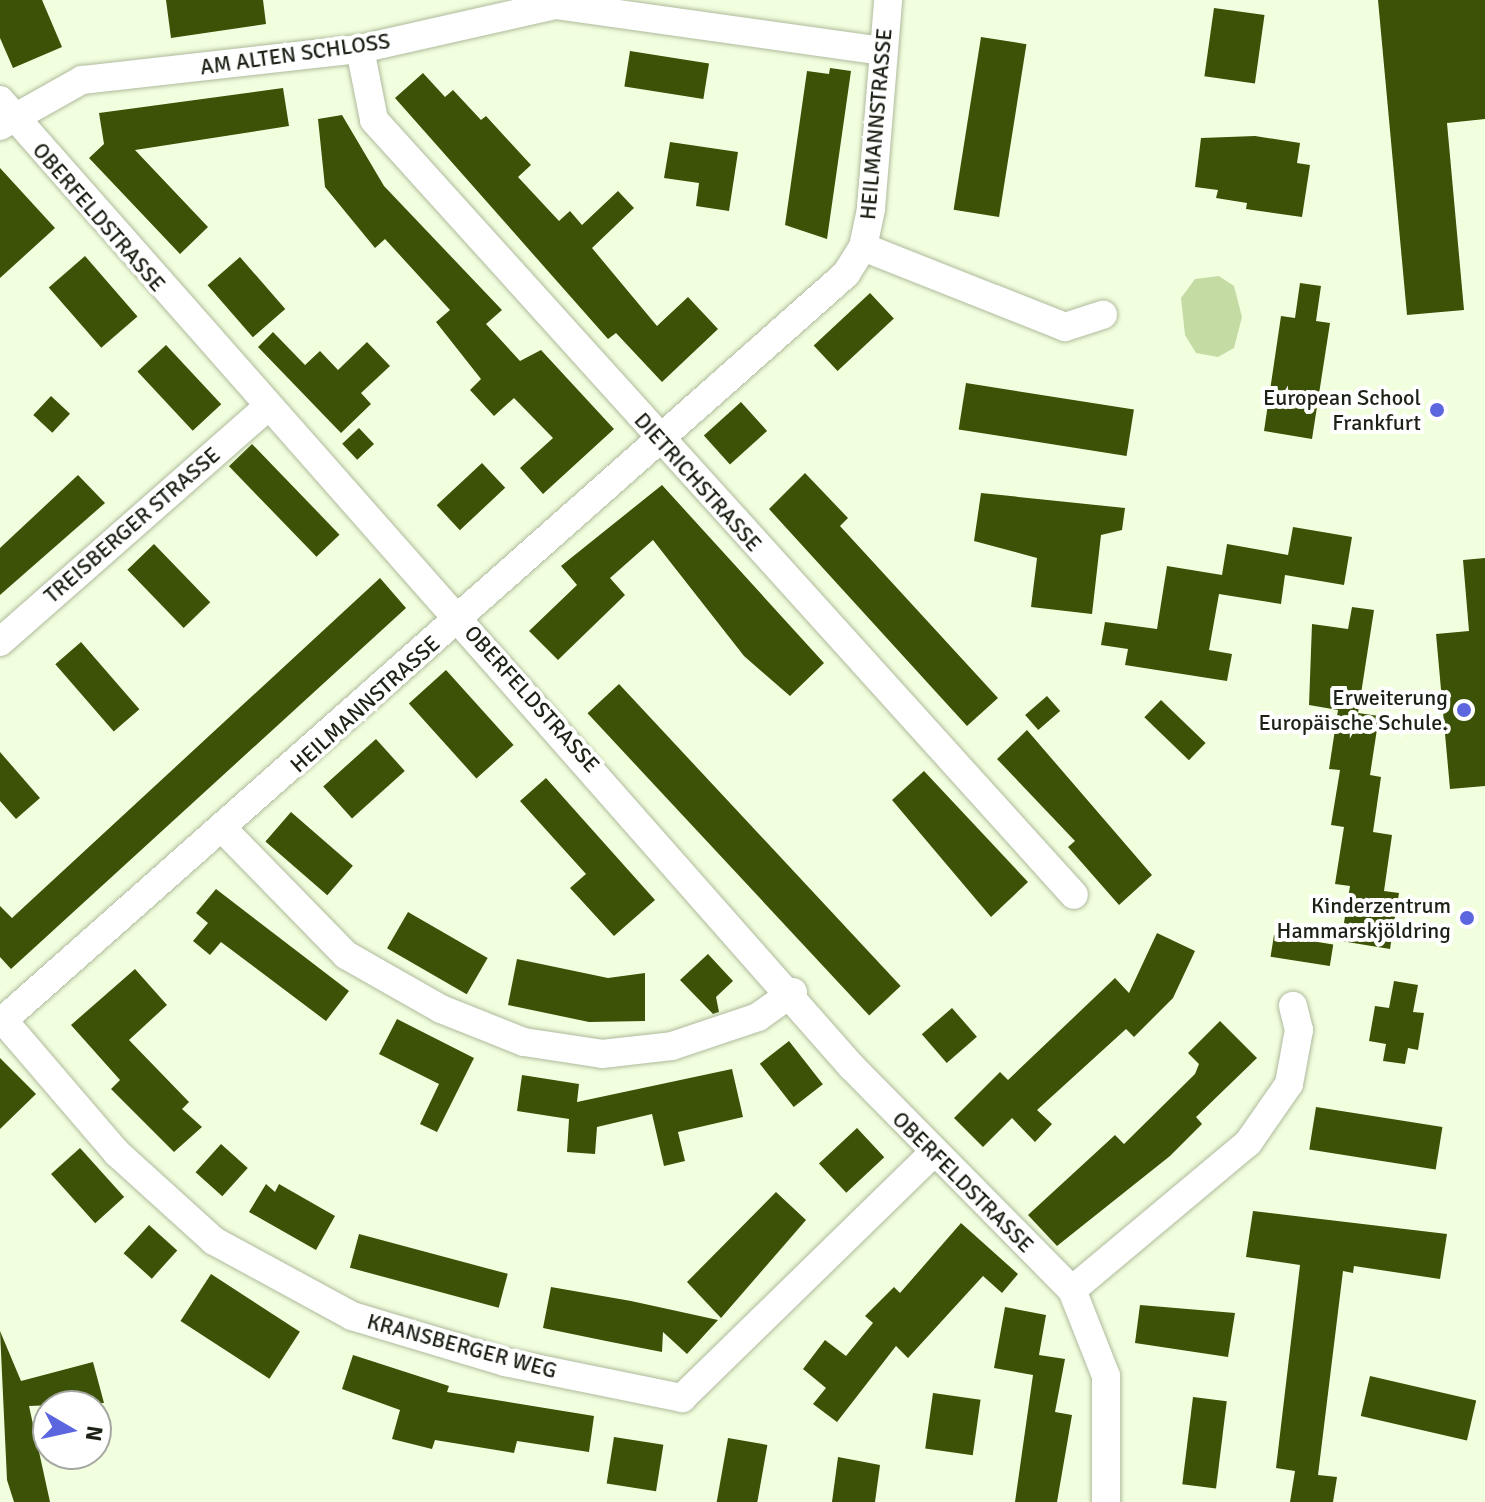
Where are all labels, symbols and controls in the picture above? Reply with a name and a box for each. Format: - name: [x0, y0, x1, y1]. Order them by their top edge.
- street label: HEILMANNSTRASSE: [854, 27, 898, 221]
- street label: AM ALTEN SCHLOSS: [198, 28, 392, 80]
- street label: OBERFELDSTRASSE: [27, 137, 171, 297]
- place label: European School Frankfurt: [1263, 384, 1421, 436]
- marker: European School Frankfurt: [1428, 401, 1446, 419]
- street label: DIETRICHSTRASSE: [629, 407, 767, 557]
- street label: TREISBERGER STRASSE: [39, 441, 225, 609]
- street label: OBERFELDSTRASSE: [459, 620, 605, 778]
- street label: HEILMANNSTRASSE: [285, 630, 445, 778]
- place label: Erweiterung Europäische Schule.: [1258, 684, 1448, 736]
- marker: Erweiterung Europäische Schule.: [1455, 701, 1473, 719]
- place label: Kinderzentrum Hammarskjöldring: [1277, 892, 1451, 944]
- marker: Kinderzentrum Hammarskjöldring: [1458, 909, 1476, 927]
- street label: OBERFELDSTRASSE: [887, 1106, 1039, 1258]
- street label: KRANSBERGER WEG: [364, 1308, 560, 1384]
- north arrow: [32, 1390, 112, 1470]
- text: N: [80, 1424, 109, 1443]

